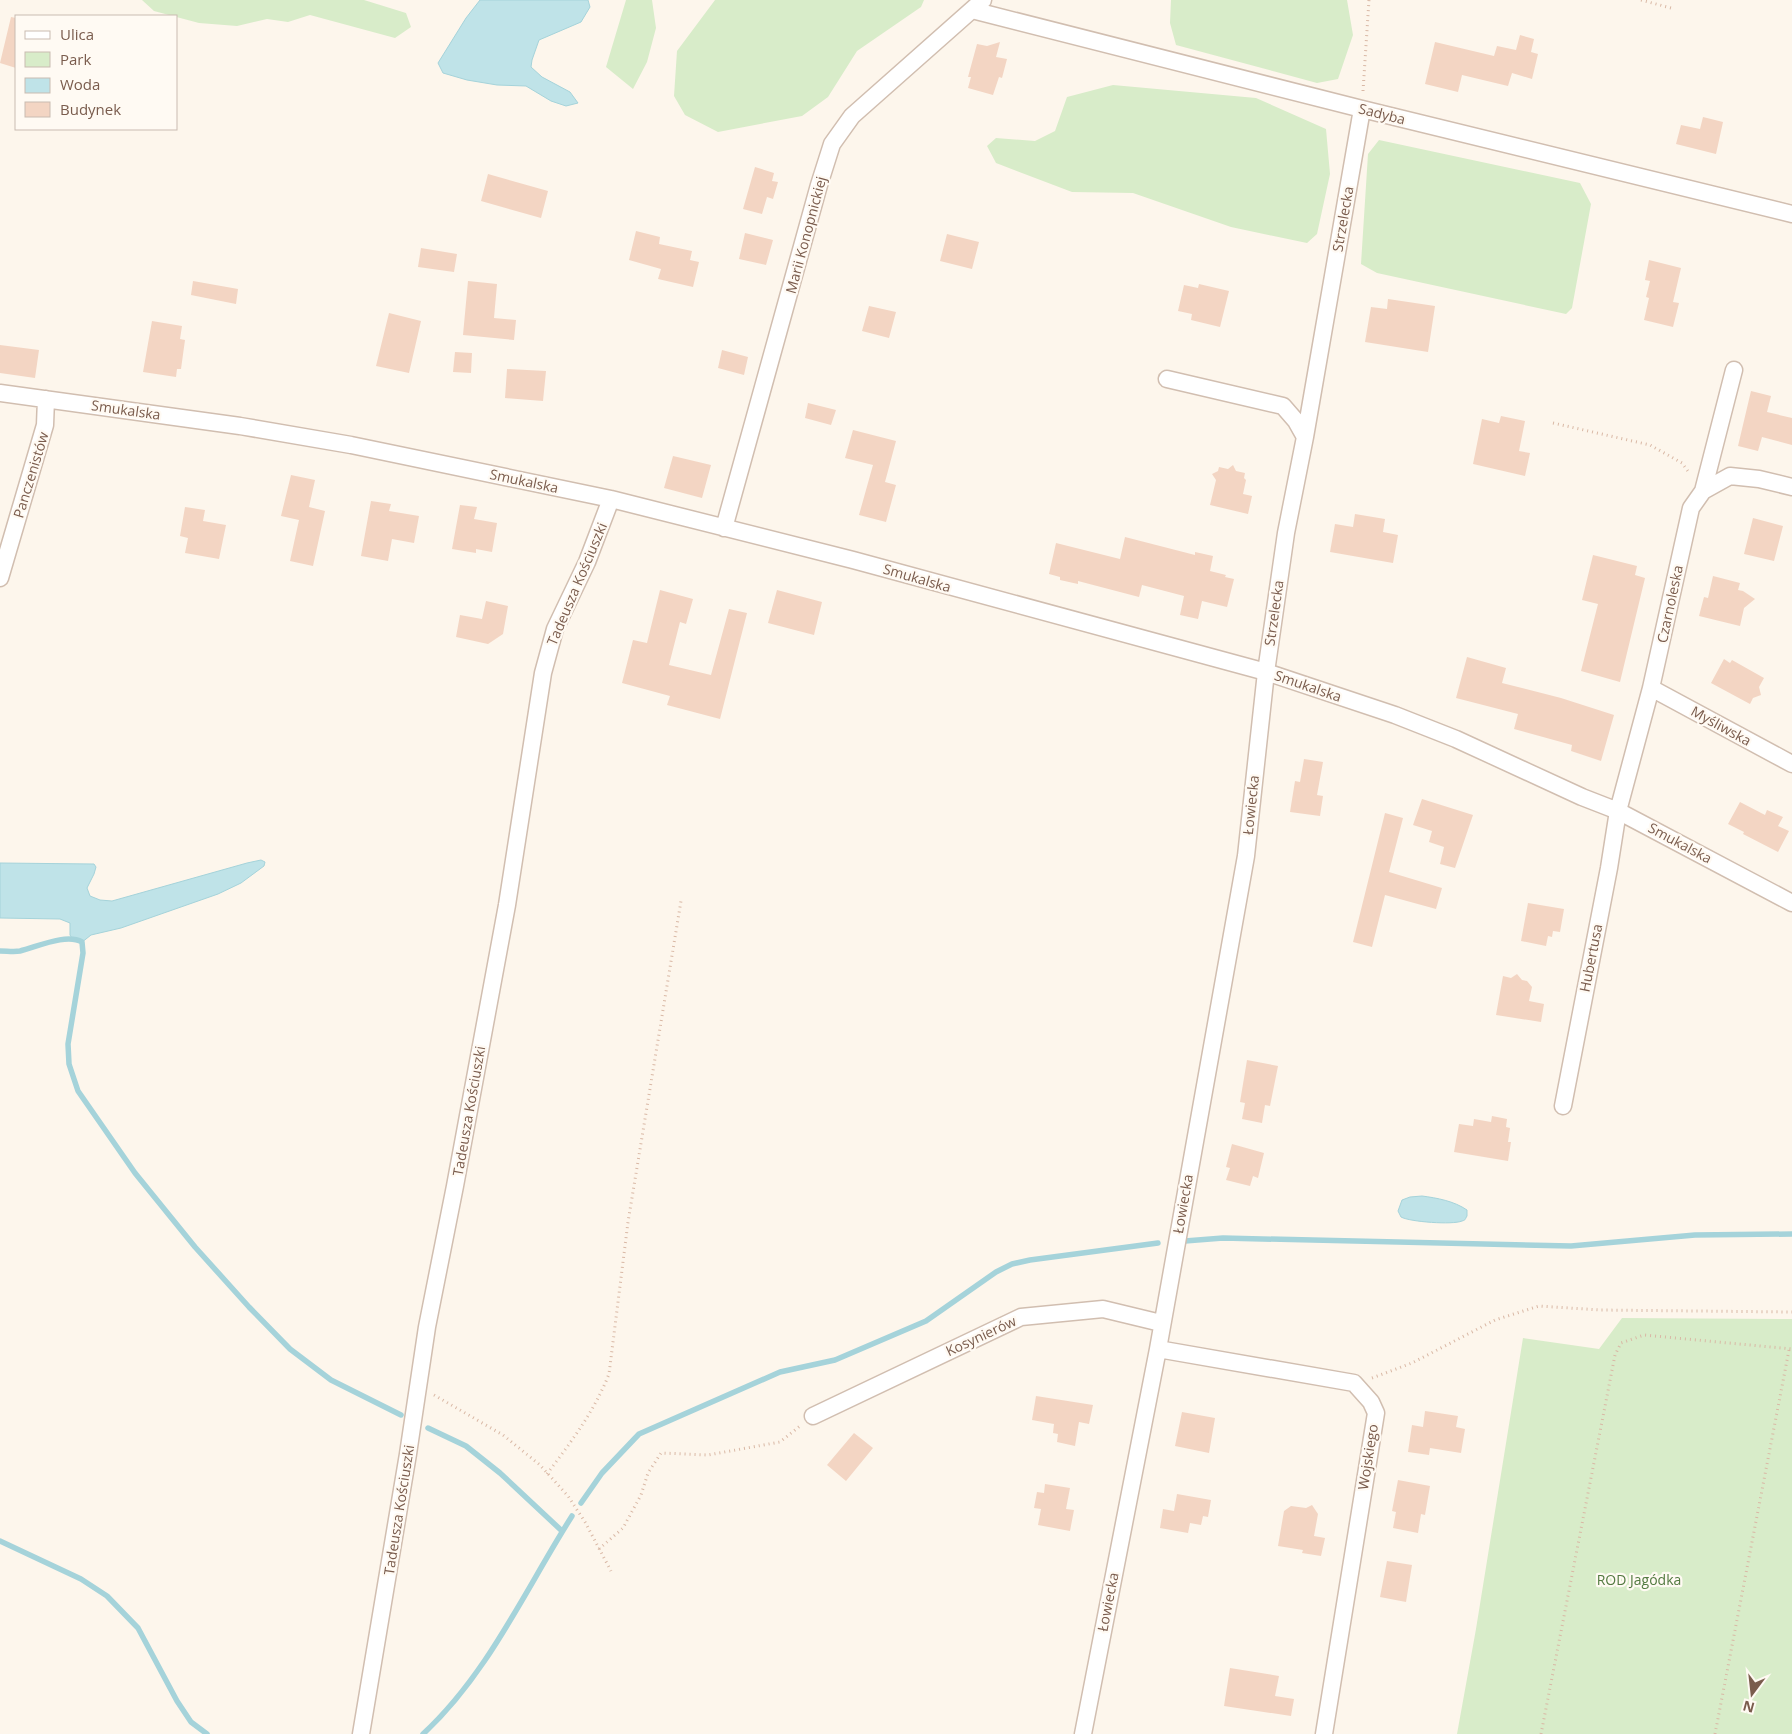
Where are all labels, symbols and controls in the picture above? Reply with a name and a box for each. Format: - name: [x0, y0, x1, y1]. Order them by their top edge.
- legend: [15, 15, 178, 130]
- text: Ulica: [60, 24, 94, 44]
- text: Park: [60, 49, 91, 69]
- text: Woda: [60, 74, 100, 94]
- text: Budynek: [60, 99, 121, 119]
- street label: Sadyba: [1357, 99, 1407, 128]
- street label: Marii Konopnickiej: [781, 174, 830, 296]
- street label: Strzelecka: [1327, 185, 1358, 253]
- street label: Smukalska: [90, 395, 162, 424]
- street label: Panczenistów: [8, 429, 53, 520]
- street label: Smukalska: [488, 464, 560, 497]
- street label: Tadeusza Kościuszki: [542, 519, 611, 648]
- street label: Smukalska: [881, 559, 953, 596]
- street label: Czarnoleska: [1652, 563, 1687, 645]
- street label: Strzelecka: [1260, 579, 1288, 647]
- street label: Smukalska: [1272, 665, 1344, 706]
- street label: Myśliwska: [1688, 701, 1755, 750]
- street label: Łowiecka: [1238, 774, 1263, 836]
- street label: Smukalska: [1645, 818, 1715, 867]
- street label: Hubertusa: [1575, 922, 1606, 994]
- street label: Tadeusza Kościuszki: [448, 1044, 489, 1177]
- street label: Łowiecka: [1168, 1173, 1197, 1235]
- street label: Kosynierów: [942, 1311, 1019, 1360]
- street label: Wojskiego: [1353, 1423, 1382, 1491]
- street label: Tadeusza Kościuszki: [379, 1443, 418, 1576]
- park label: ROD Jagódka: [1597, 1570, 1681, 1589]
- street label: Łowiecka: [1092, 1571, 1123, 1633]
- north arrow: [1727, 1669, 1777, 1719]
- text: N: [1741, 1696, 1756, 1718]

